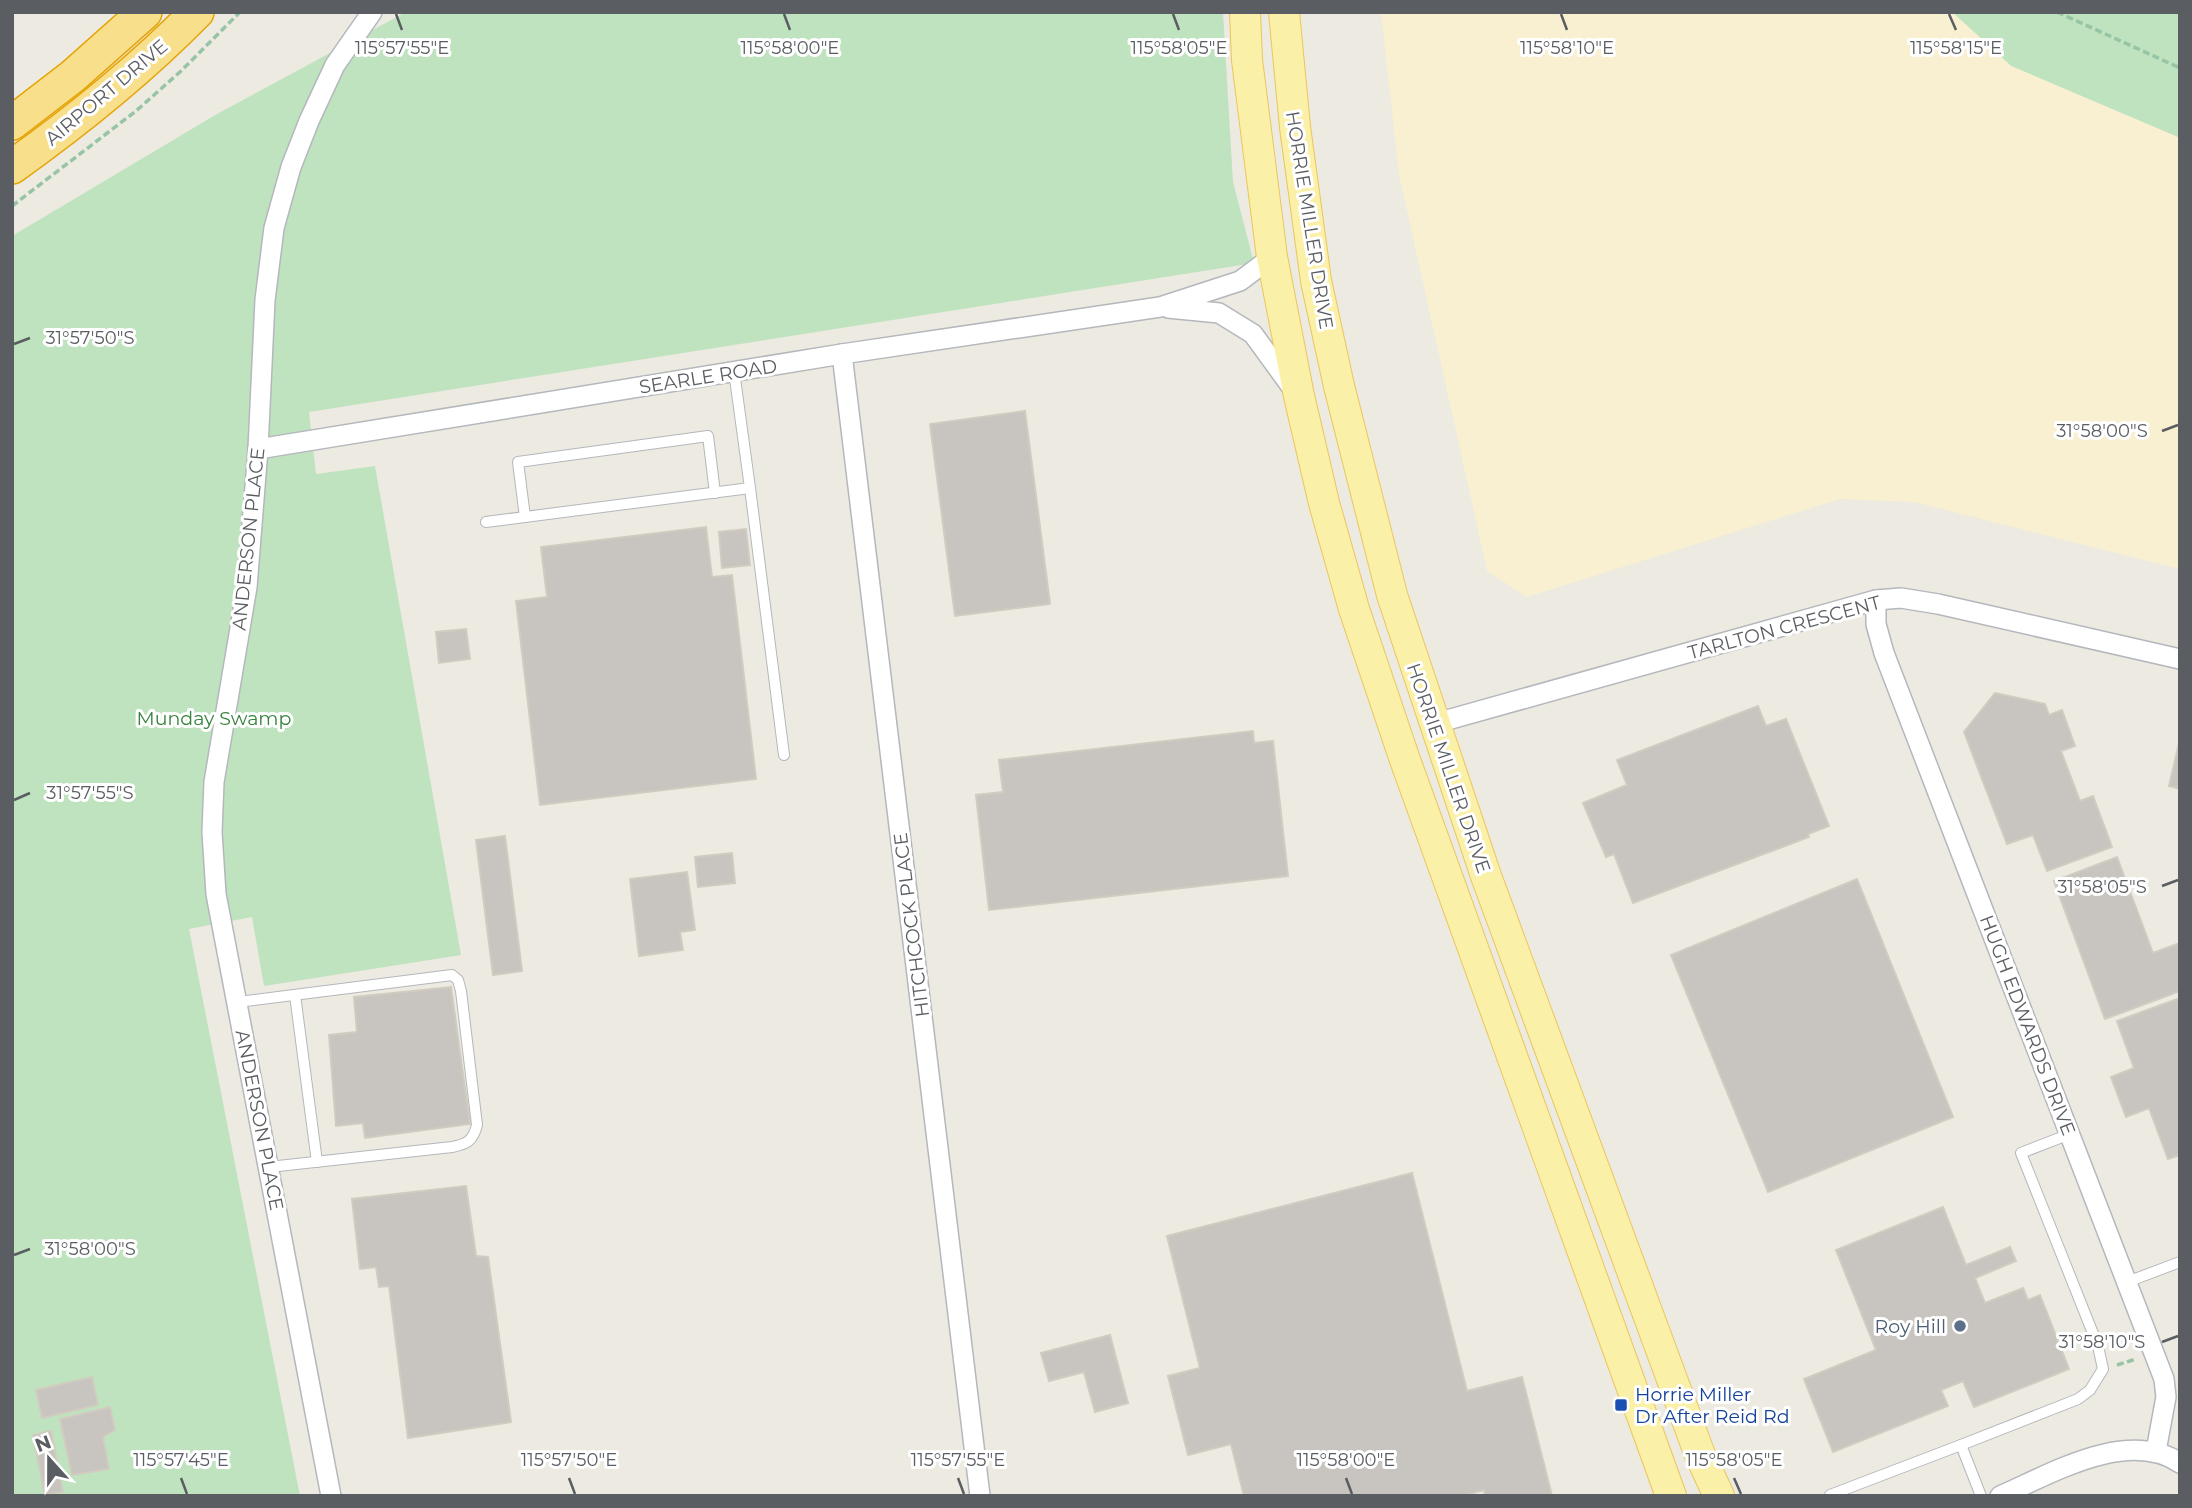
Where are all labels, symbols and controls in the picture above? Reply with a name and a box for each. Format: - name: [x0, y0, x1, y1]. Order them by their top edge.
- street label: AIRPORT DRIVE: [40, 35, 172, 150]
- text: 115°57'55"E: [355, 37, 449, 59]
- text: 115°58'00"E: [741, 37, 839, 59]
- text: 115°58'05"E: [1131, 37, 1227, 59]
- text: 115°58'10"E: [1520, 37, 1614, 59]
- text: 115°58'15"E: [1910, 37, 2002, 59]
- street label: HORRIE MILLER DRIVE: [1281, 109, 1338, 331]
- text: 31°57'50"S: [45, 327, 135, 349]
- street label: SEARLE ROAD: [637, 354, 779, 399]
- text: 31°58'00"S: [2056, 420, 2148, 442]
- street label: ANDERSON PLACE: [227, 447, 270, 632]
- street label: TARLTON CRESCENT: [1685, 591, 1883, 664]
- street label: HORRIE MILLER DRIVE: [1402, 660, 1495, 876]
- park label: Munday Swamp: [137, 707, 292, 730]
- text: 31°57'55"S: [46, 782, 134, 804]
- street label: HITCHCOCK PLACE: [889, 831, 934, 1019]
- text: 31°58'05"S: [2057, 876, 2147, 898]
- street label: HUGH EDWARDS DRIVE: [1975, 912, 2080, 1139]
- street label: ANDERSON PLACE: [231, 1028, 288, 1212]
- text: 31°58'00"S: [44, 1238, 136, 1260]
- place label: Roy Hill: [1875, 1315, 1946, 1338]
- marker: Roy Hill: [1952, 1318, 1968, 1334]
- text: 31°58'10"S: [2059, 1331, 2145, 1353]
- place label: Horrie Miller Dr After Reid Rd: [1635, 1383, 1790, 1428]
- marker: Horrie Miller Dr After Reid Rd: [1613, 1397, 1629, 1413]
- north arrow: [14, 1424, 84, 1494]
- text: N: [32, 1430, 54, 1457]
- text: 115°57'45"E: [133, 1449, 229, 1471]
- text: 115°57'50"E: [521, 1449, 617, 1471]
- text: 115°57'55"E: [911, 1449, 1005, 1471]
- text: 115°58'00"E: [1297, 1449, 1395, 1471]
- text: 115°58'05"E: [1686, 1449, 1782, 1471]

